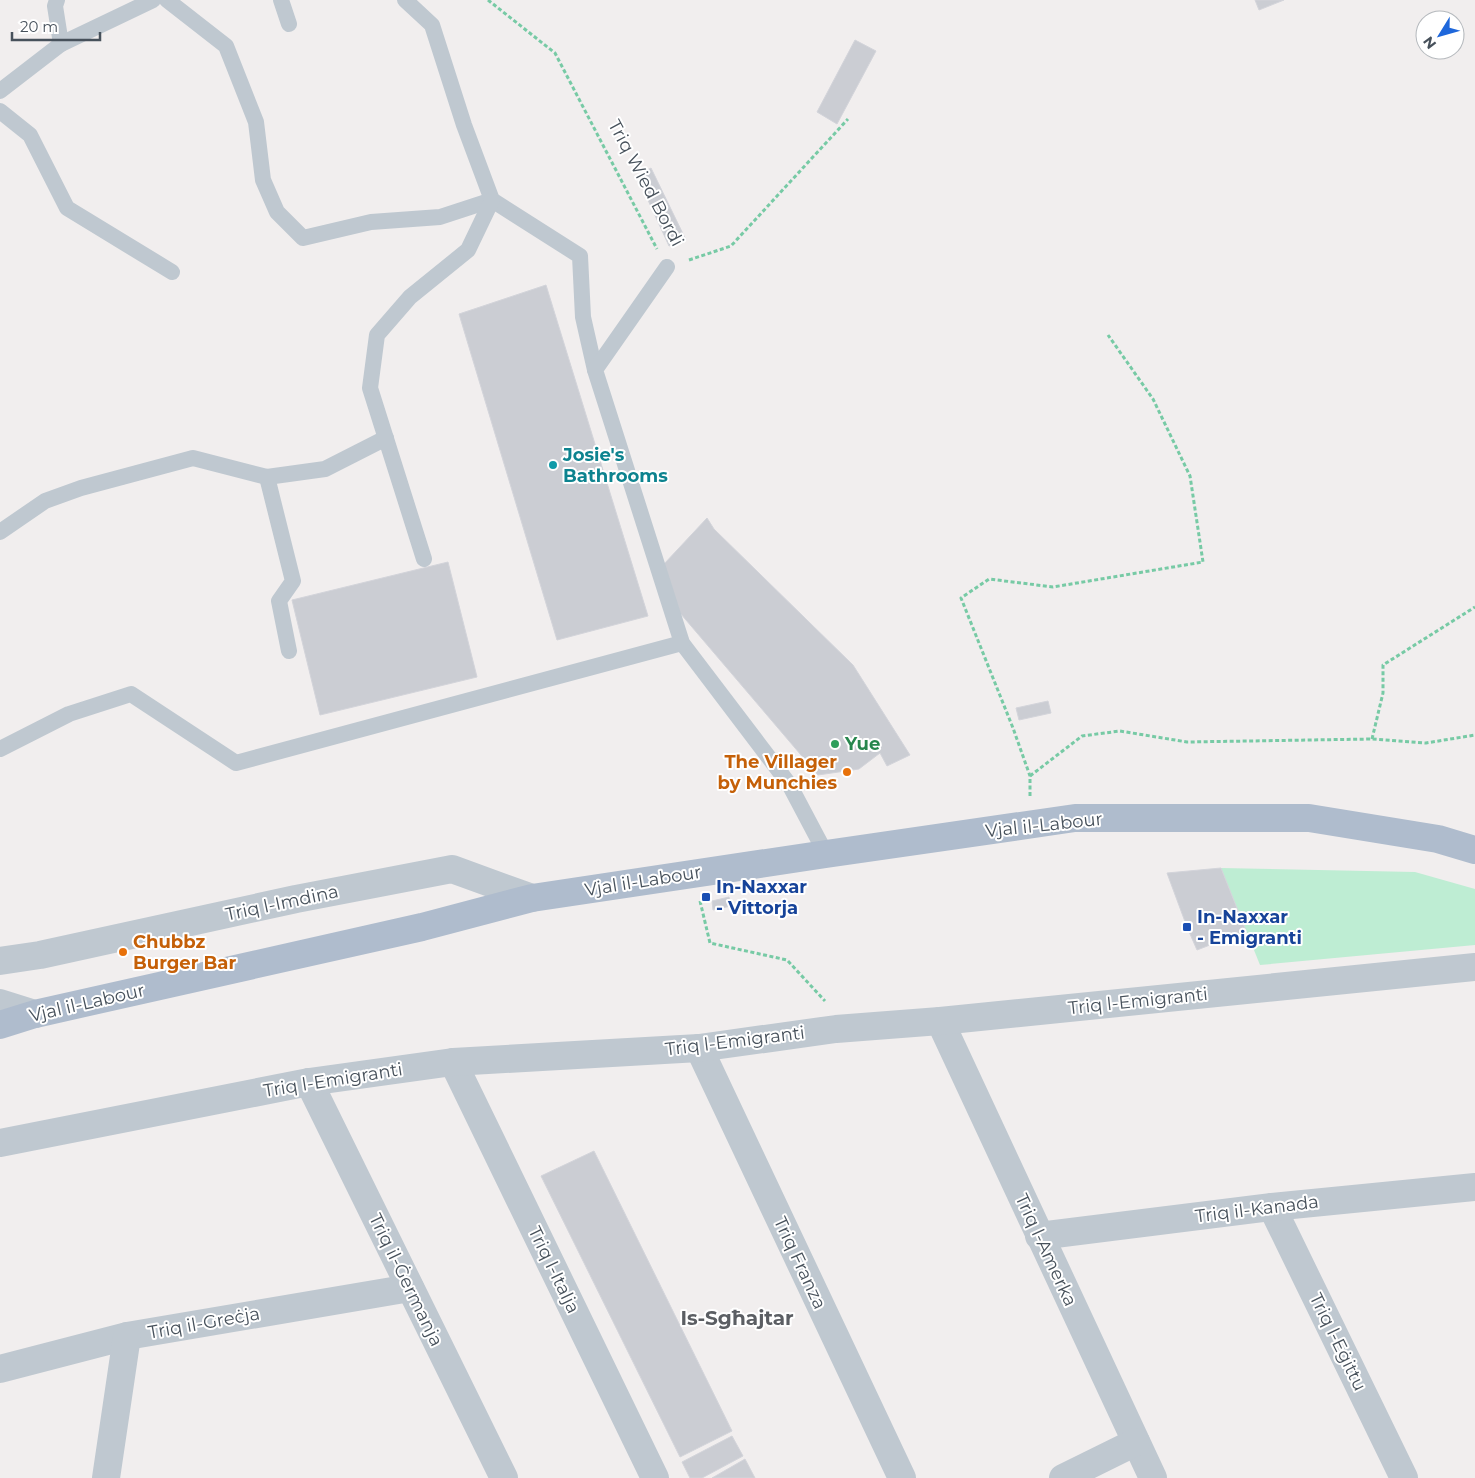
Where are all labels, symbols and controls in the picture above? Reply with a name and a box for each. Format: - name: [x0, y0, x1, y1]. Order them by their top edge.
- scale bar: [12, 10, 100, 42]
- north arrow: [1415, 10, 1465, 60]
- text: 20 m: [20, 17, 58, 36]
- text: N: [1419, 33, 1440, 53]
- street label: Triq Wied Bordi: [603, 116, 689, 250]
- place label: Josie's Bathrooms: [562, 444, 668, 487]
- marker: Josie's Bathrooms: [547, 459, 559, 471]
- place label: Yue: [844, 733, 880, 755]
- marker: Yue: [829, 738, 841, 750]
- place label: The Villager by Munchies: [718, 751, 837, 794]
- marker: The Villager by Munchies: [841, 766, 853, 778]
- street label: Vjal il-Labour: [984, 808, 1104, 842]
- street label: Vjal il-Labour: [583, 861, 703, 901]
- place label: In-Naxxar - Vittorja: [716, 876, 807, 919]
- street label: Triq l-Imdina: [223, 880, 341, 926]
- marker: In-Naxxar - Vittorja: [700, 891, 712, 903]
- place label: In-Naxxar - Emigranti: [1197, 906, 1302, 949]
- marker: In-Naxxar - Emigranti: [1181, 921, 1193, 933]
- place label: Chubbz Burger Bar: [133, 931, 236, 974]
- marker: Chubbz Burger Bar: [117, 946, 129, 958]
- street label: Vjal il-Labour: [27, 979, 147, 1027]
- street label: Triq l-Emigranti: [1067, 983, 1209, 1019]
- street label: Triq l-Emigranti: [664, 1022, 806, 1060]
- street label: Triq l-Emigranti: [262, 1058, 404, 1102]
- street label: Triq l-Amerka: [1010, 1190, 1082, 1310]
- street label: Triq il-Kanada: [1194, 1191, 1320, 1227]
- street label: Triq il-Ġermanja: [364, 1210, 448, 1350]
- street label: Triq Franza: [769, 1213, 831, 1313]
- street label: Triq l-Italja: [523, 1223, 585, 1317]
- street label: Triq l-Eġittu: [1305, 1290, 1371, 1394]
- street label: Triq il-Greċja: [146, 1302, 262, 1344]
- district label: Is-Sgħajtar: [680, 1306, 794, 1330]

